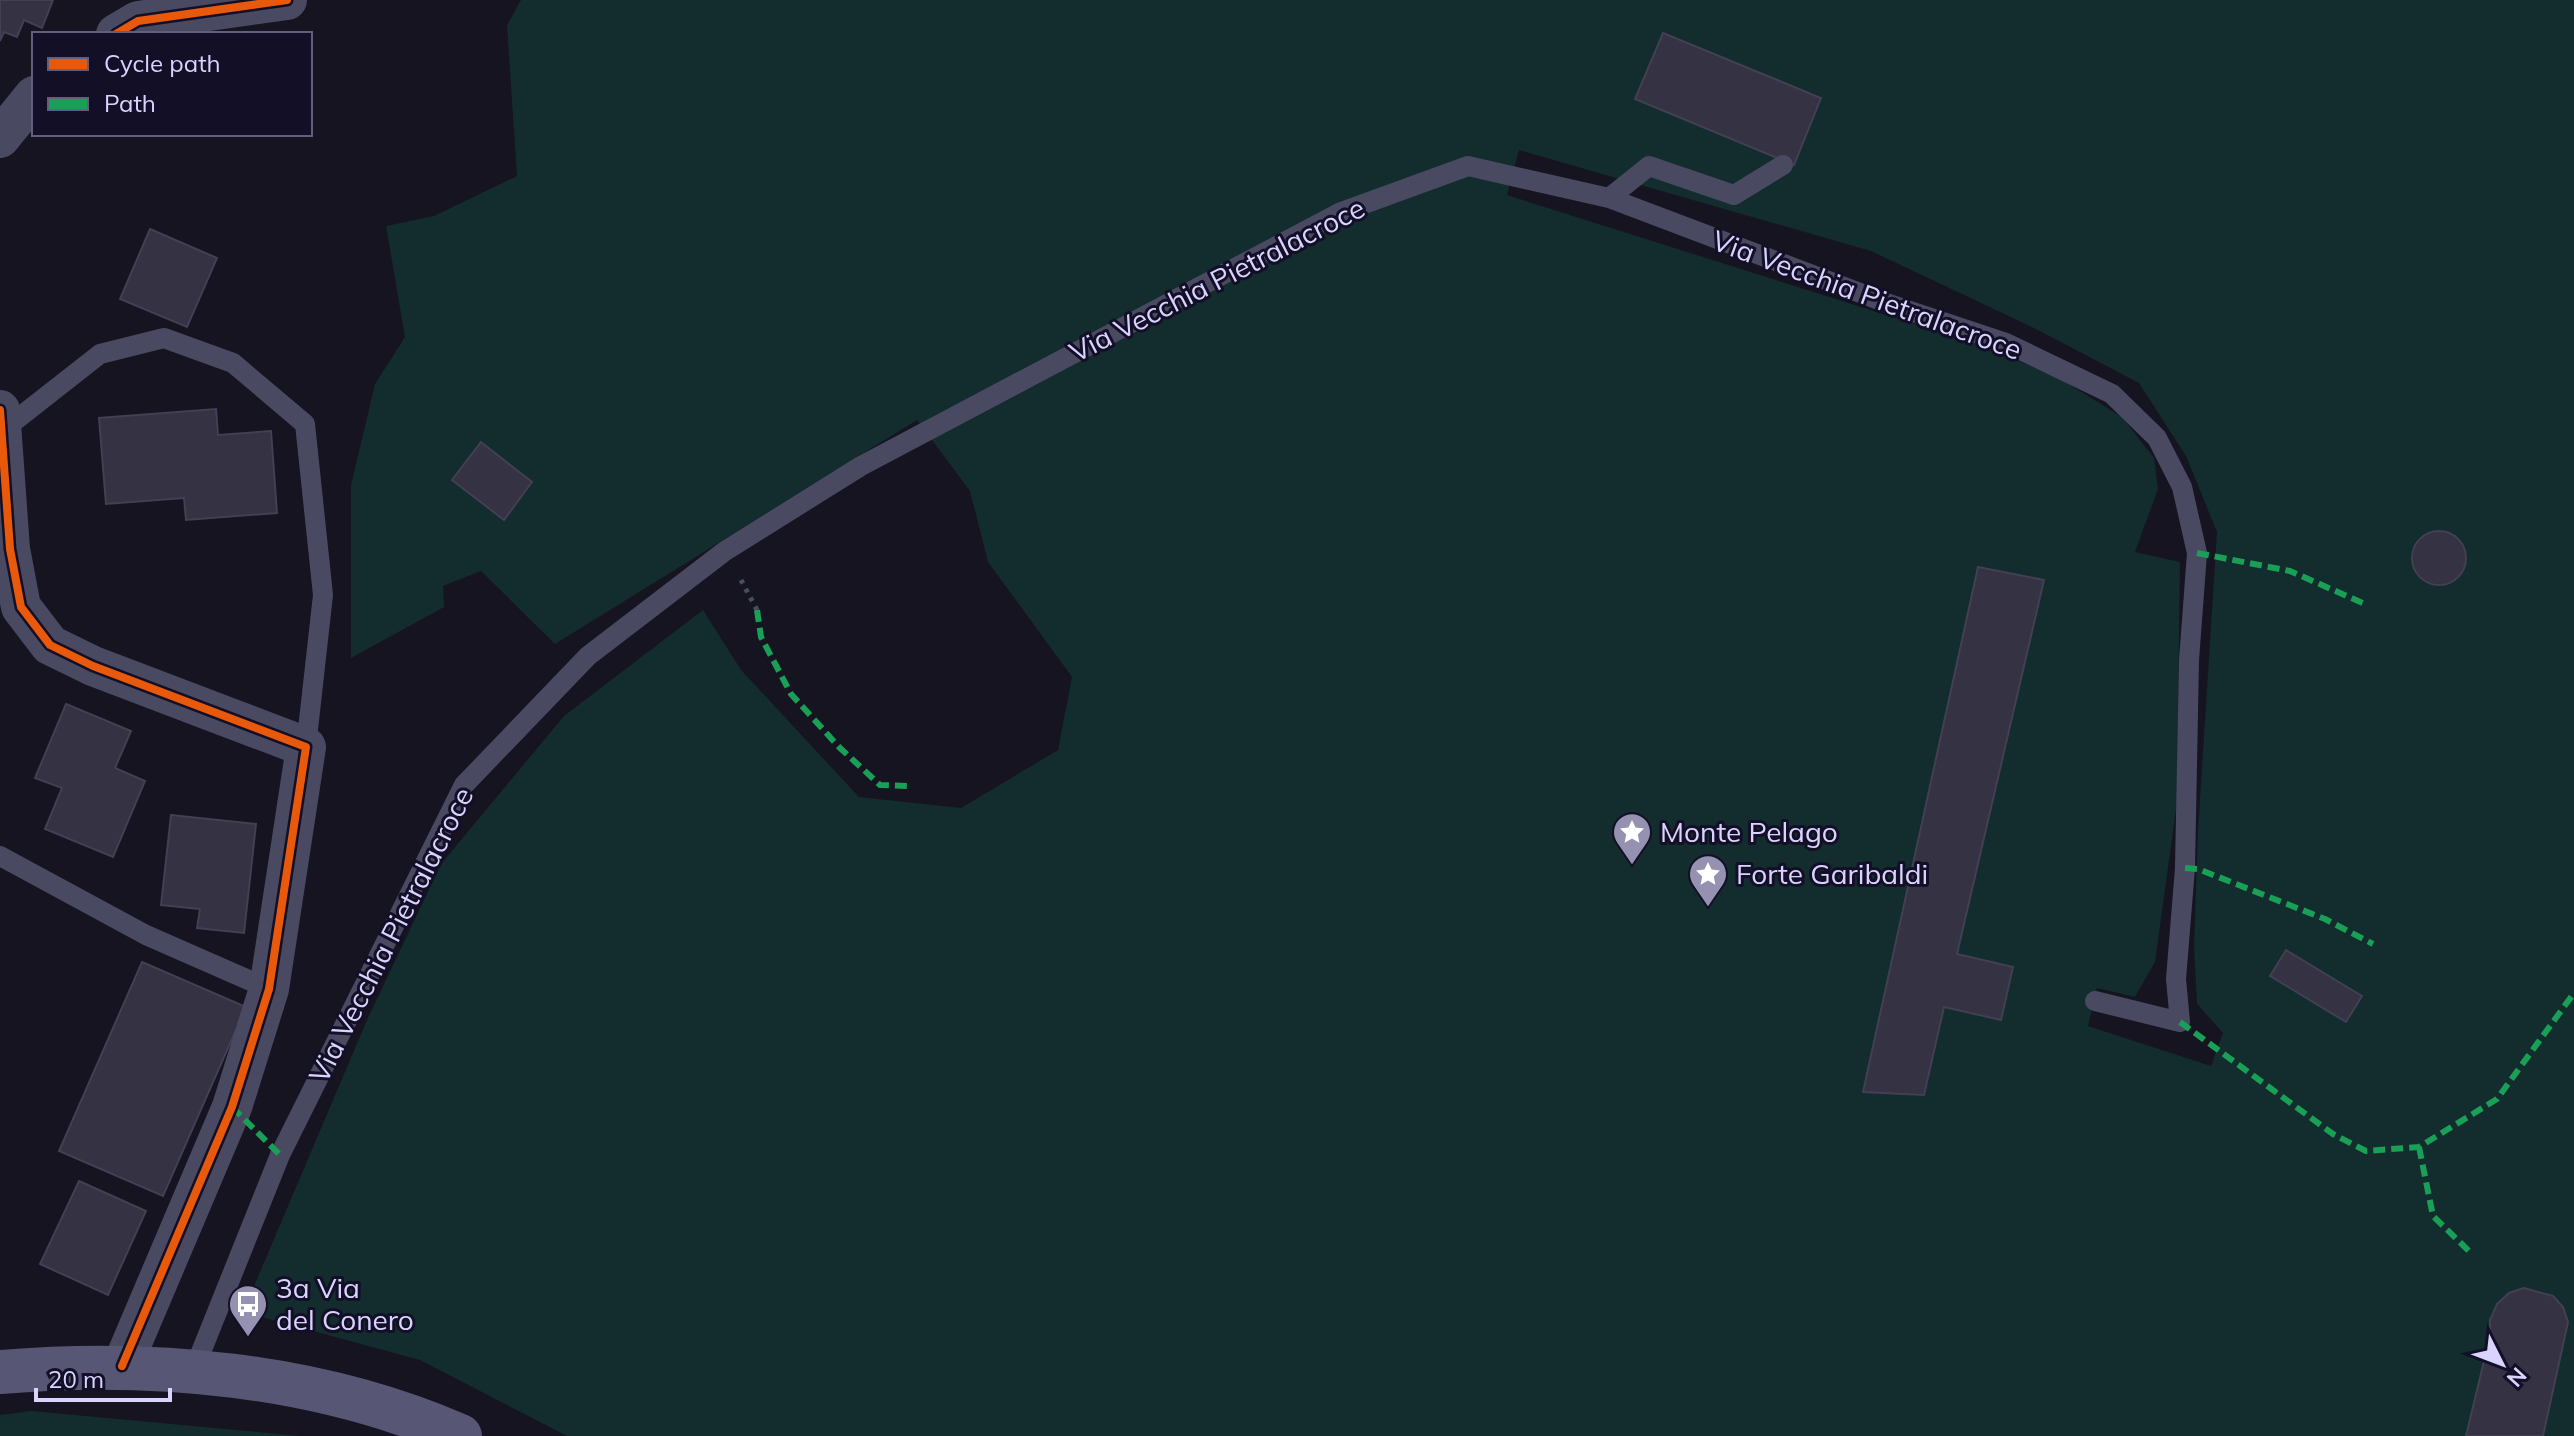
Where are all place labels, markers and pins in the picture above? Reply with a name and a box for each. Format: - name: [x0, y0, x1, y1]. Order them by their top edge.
- place icon: Monte Pelago: [1611, 811, 1653, 866]
- place label: Monte Pelago: [1660, 814, 1838, 849]
- place icon: Forte Garibaldi: [1687, 853, 1729, 908]
- place label: Forte Garibaldi: [1736, 856, 1928, 891]
- place label: 3a Via del Conero: [276, 1270, 414, 1337]
- bus stop icon: 3a Via del Conero: [227, 1283, 269, 1338]

